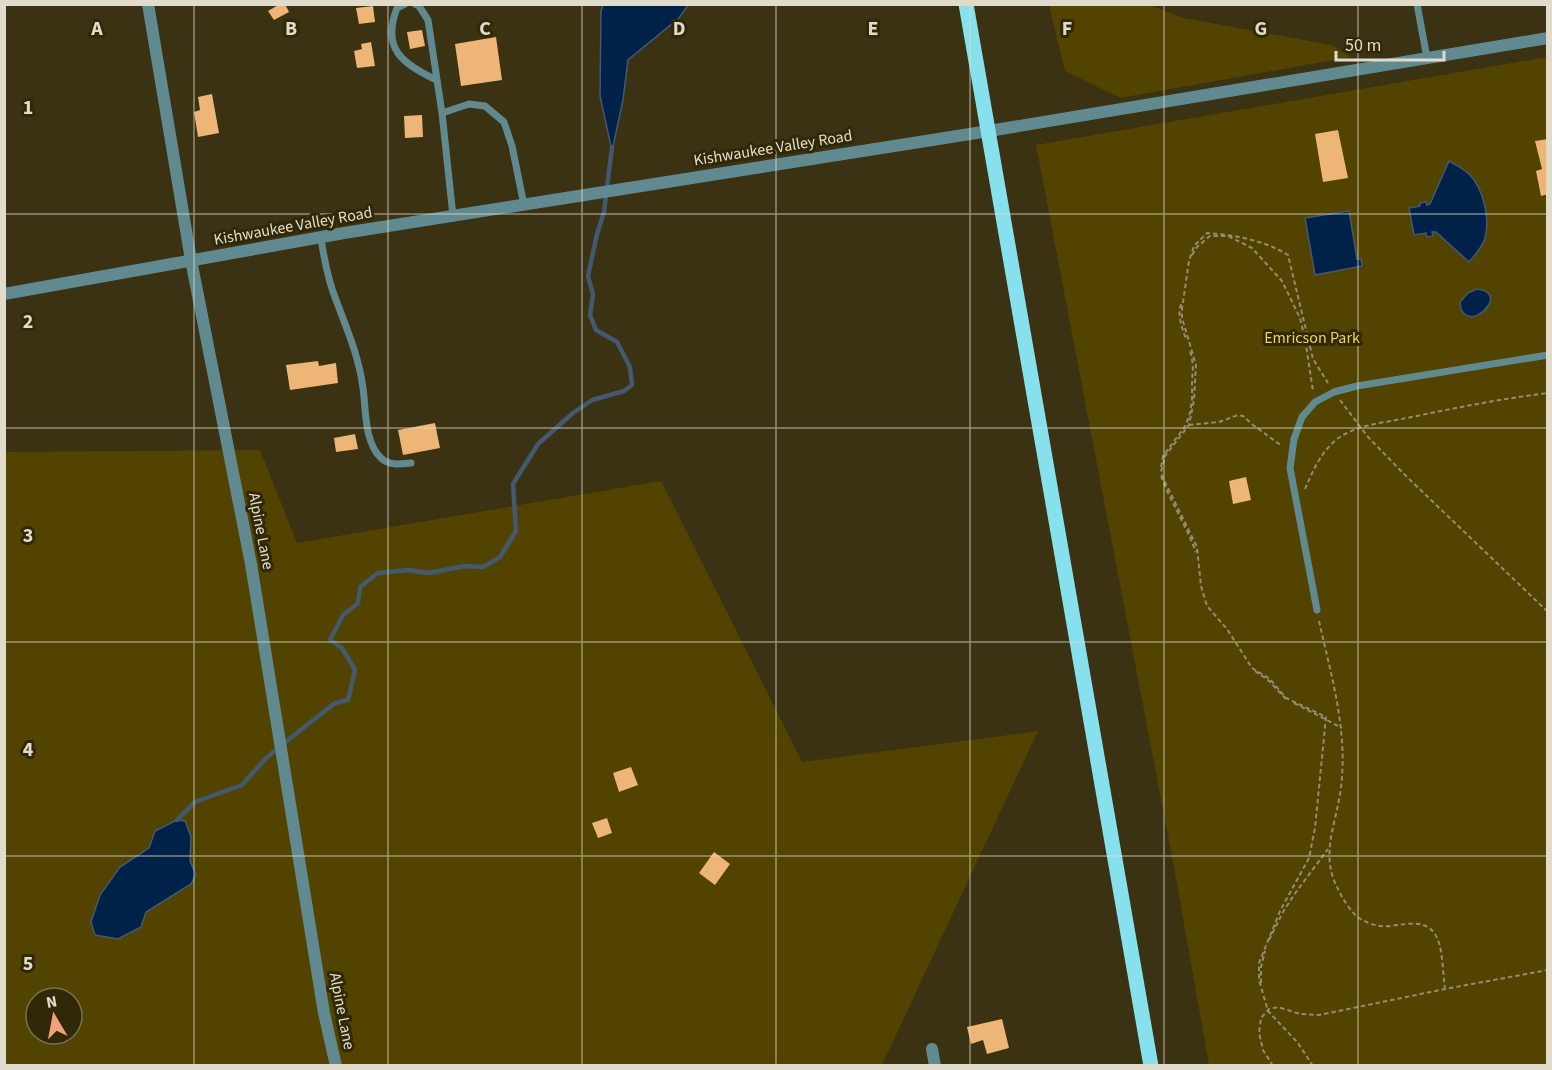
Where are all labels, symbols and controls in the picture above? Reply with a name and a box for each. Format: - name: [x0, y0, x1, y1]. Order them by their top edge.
- text: A: [90, 15, 103, 43]
- text: B: [285, 15, 297, 43]
- text: C: [479, 15, 491, 43]
- text: D: [673, 15, 685, 43]
- text: E: [868, 15, 878, 43]
- text: F: [1062, 15, 1072, 43]
- text: G: [1255, 15, 1267, 43]
- scale bar: [1336, 24, 1444, 62]
- text: 50 m: [1345, 33, 1381, 58]
- text: 1: [23, 94, 33, 122]
- street label: Kishwaukee Valley Road: [692, 125, 854, 171]
- street label: Kishwaukee Valley Road: [212, 201, 374, 251]
- text: 2: [23, 308, 33, 336]
- park label: Emricson Park: [1264, 327, 1360, 349]
- street label: Alpine Lane: [243, 491, 279, 571]
- text: 3: [23, 522, 33, 550]
- text: 4: [23, 736, 34, 764]
- text: 5: [23, 950, 33, 978]
- street label: Alpine Lane: [324, 971, 360, 1051]
- north arrow: [24, 986, 84, 1046]
- text: N: [44, 990, 59, 1014]

